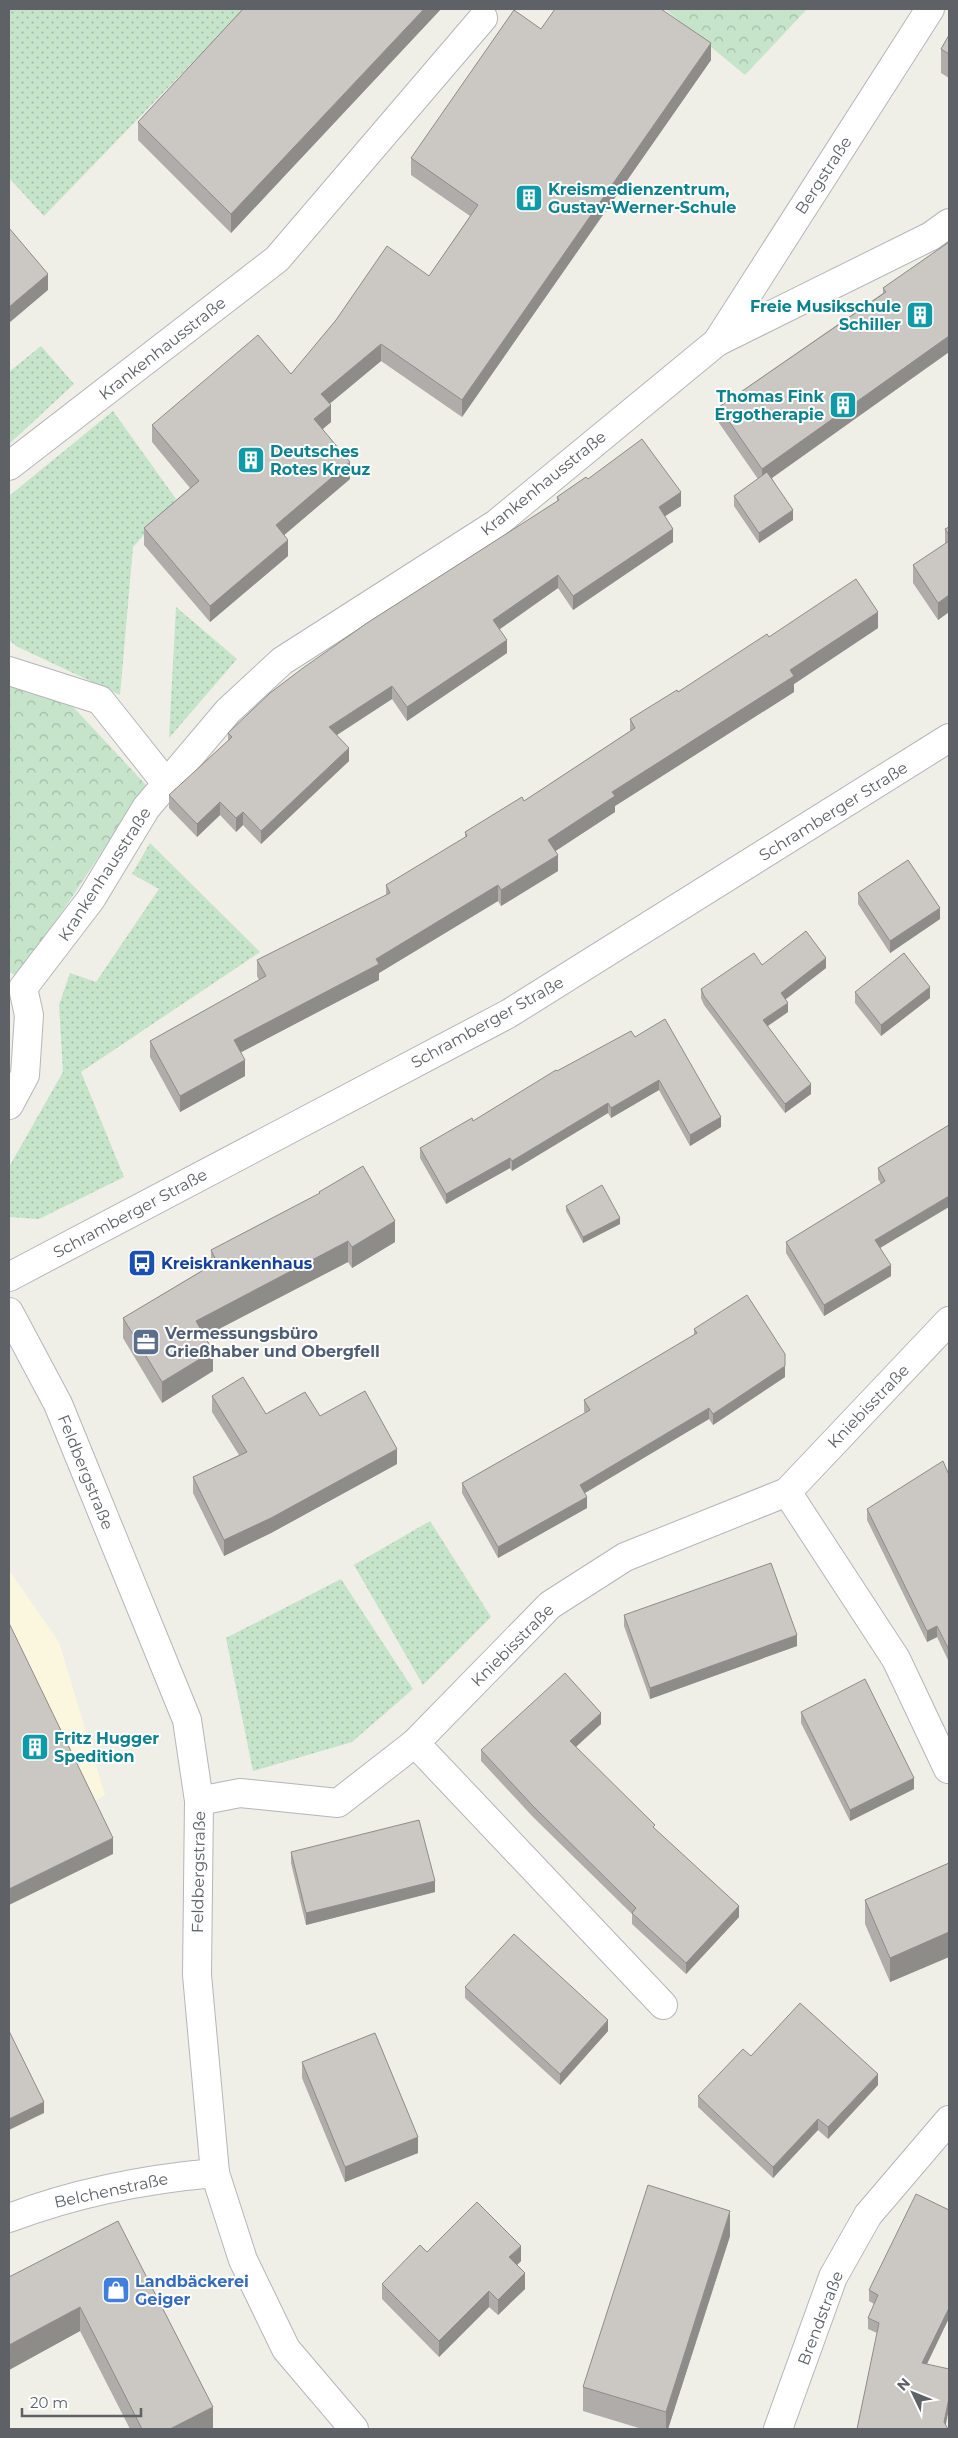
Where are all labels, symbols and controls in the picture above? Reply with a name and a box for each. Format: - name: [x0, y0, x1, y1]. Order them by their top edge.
- street label: Bergstraße: [791, 133, 856, 218]
- place label: Kreismedienzentrum, Gustav-Werner-Schule: [548, 180, 736, 217]
- building icon: Kreismedienzentrum, Gustav-Werner-Schule: [514, 183, 544, 213]
- street label: Krankenhausstraße: [95, 293, 229, 404]
- place label: Freie Musikschule Schiller: [750, 297, 901, 334]
- building icon: Freie Musikschule Schiller: [905, 300, 935, 330]
- place label: Thomas Fink Ergotherapie: [715, 387, 825, 424]
- building icon: Thomas Fink Ergotherapie: [828, 390, 858, 420]
- street label: Krankenhausstraße: [477, 427, 610, 540]
- place label: Deutsches Rotes Kreuz: [270, 442, 371, 479]
- building icon: Deutsches Rotes Kreuz: [236, 445, 266, 475]
- street label: Schramberger Straße: [755, 758, 911, 865]
- street label: Krankenhausstraße: [54, 804, 155, 945]
- street label: Schramberger Straße: [408, 973, 567, 1072]
- street label: Schramberger Straße: [50, 1165, 210, 1262]
- bus stop icon: Kreiskrankenhaus: [127, 1248, 157, 1278]
- place label: Kreiskrankenhaus: [161, 1254, 313, 1273]
- place label: Vermessungsbüro Grießhaber und Obergfell: [164, 1324, 380, 1361]
- office icon: Vermessungsbüro Grießhaber und Obergfell: [131, 1327, 161, 1357]
- street label: Kniebisstraße: [824, 1361, 913, 1452]
- street label: Feldbergstraße: [54, 1412, 117, 1532]
- street label: Kniebisstraße: [467, 1600, 558, 1691]
- place label: Fritz Hugger Spedition: [54, 1729, 159, 1766]
- building icon: Fritz Hugger Spedition: [20, 1732, 50, 1762]
- street label: Feldbergstraße: [188, 1811, 209, 1933]
- street label: Belchenstraße: [52, 2169, 170, 2212]
- street label: Brendstraße: [794, 2268, 847, 2368]
- place label: Landbäckerei Geiger: [135, 2272, 249, 2309]
- shop icon: Landbäckerei Geiger: [101, 2275, 131, 2305]
- north arrow: [888, 2368, 938, 2418]
- text: N: [893, 2374, 914, 2394]
- scale bar: [22, 2386, 141, 2418]
- text: 20 m: [30, 2393, 68, 2412]

